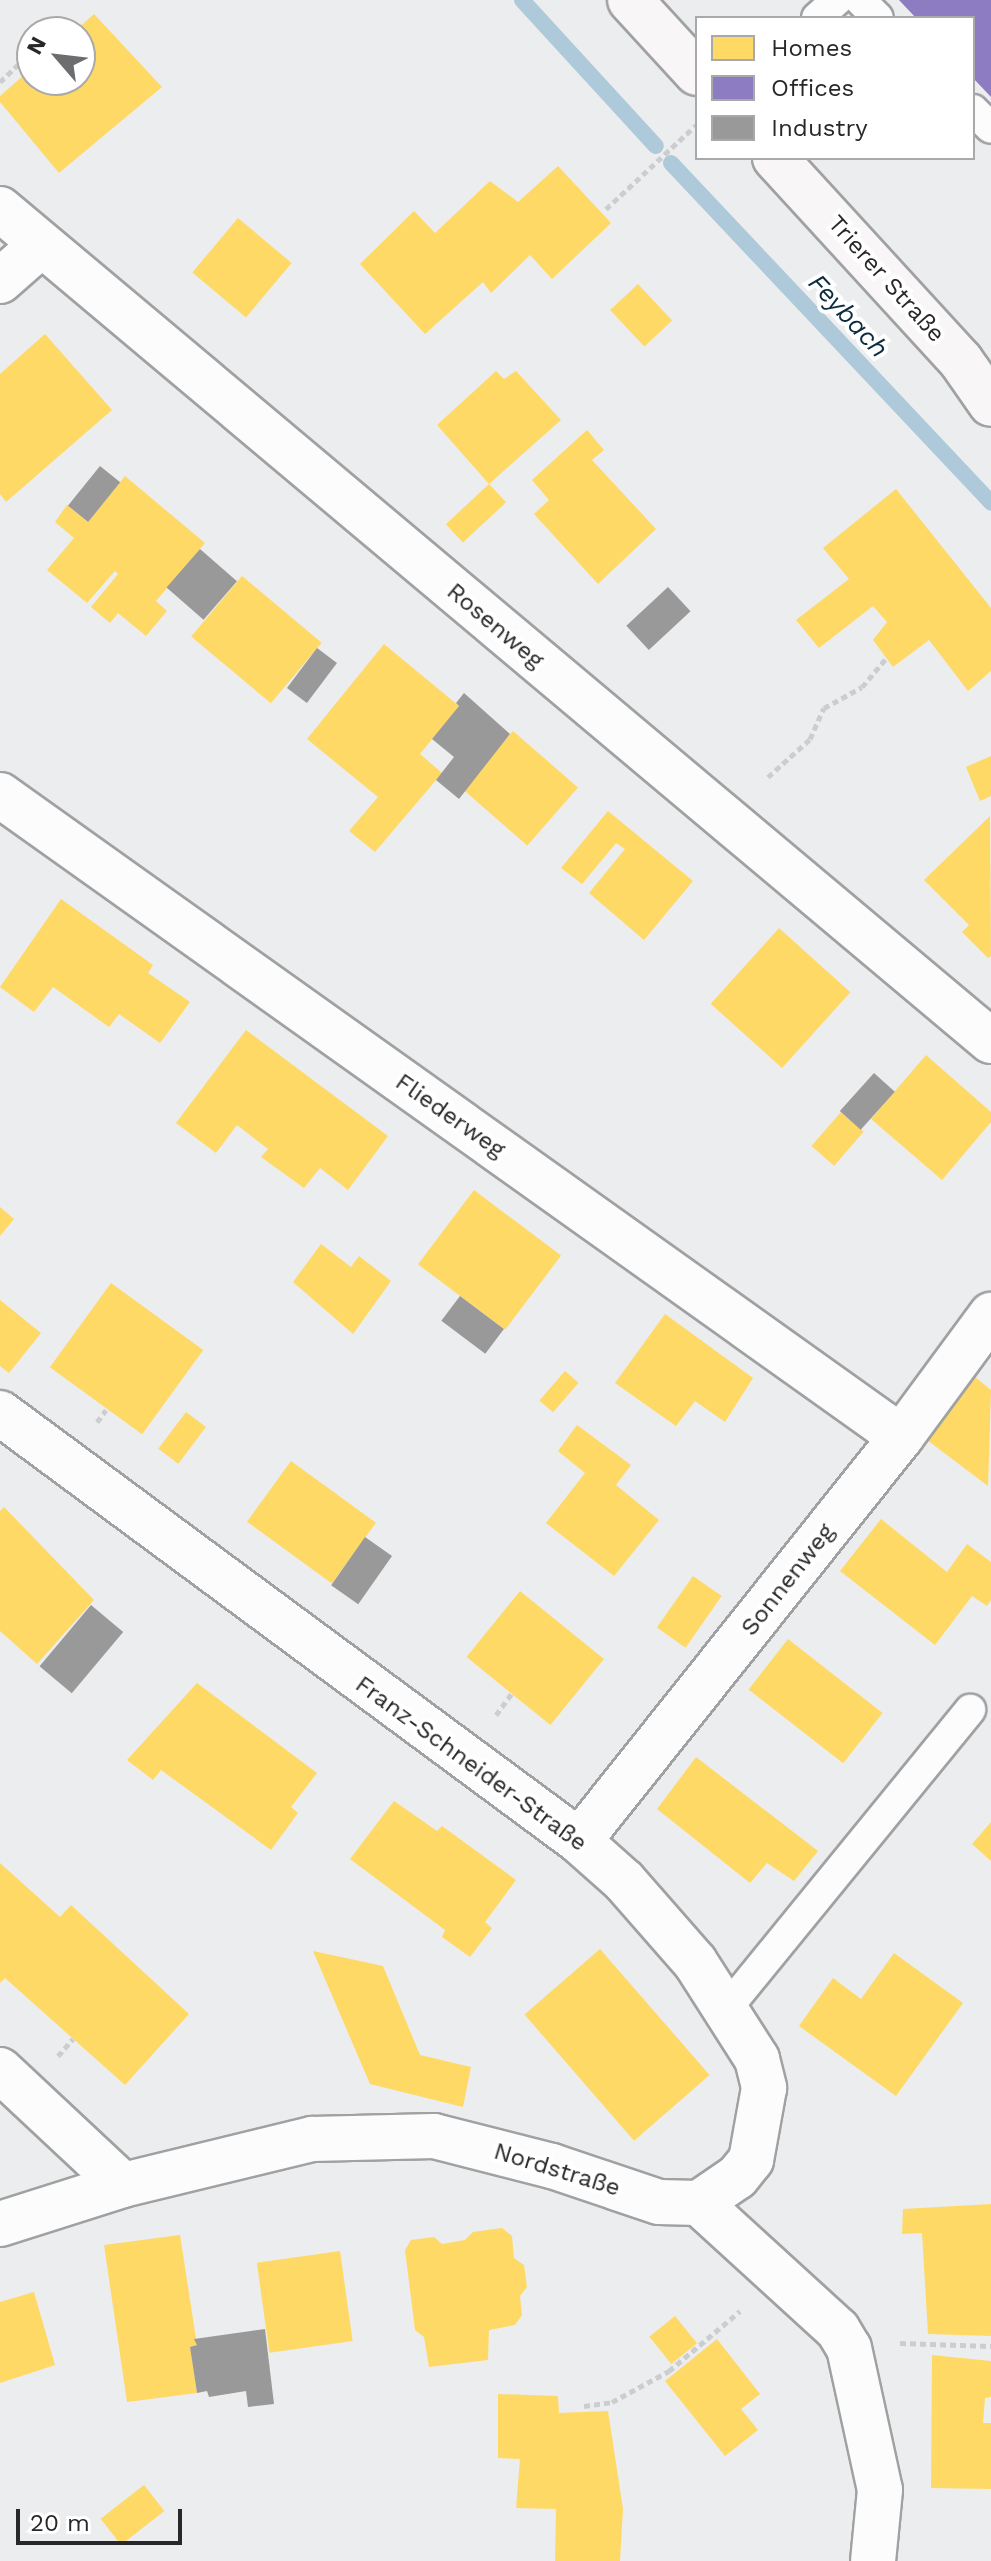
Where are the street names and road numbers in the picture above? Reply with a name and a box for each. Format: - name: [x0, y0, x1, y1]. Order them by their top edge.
- street label: Trierer Straße: [821, 209, 951, 349]
- street label: Rosenweg: [441, 577, 549, 675]
- street label: Fliederweg: [390, 1068, 510, 1164]
- street label: Sonnenweg: [735, 1518, 841, 1642]
- street label: Franz-Schneider-Straße: [349, 1670, 593, 1858]
- street label: Nordstraße: [490, 2137, 624, 2203]

